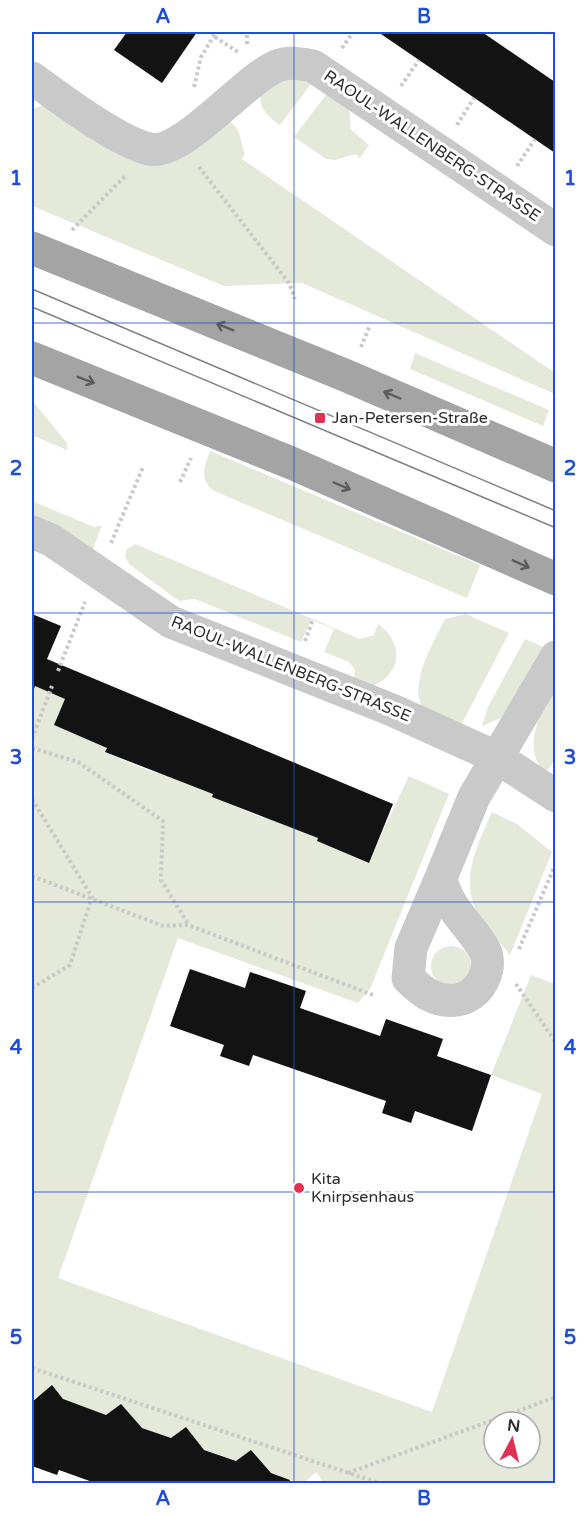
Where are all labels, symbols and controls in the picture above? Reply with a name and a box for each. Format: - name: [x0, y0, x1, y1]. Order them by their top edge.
- text: A: [156, 5, 171, 29]
- text: B: [417, 5, 431, 29]
- street label: RAOUL-WALLENBERG-STRASSE: [320, 66, 544, 226]
- text: 1: [10, 167, 22, 191]
- text: 1: [564, 167, 576, 191]
- one-way arrow: [217, 321, 235, 332]
- one-way arrow: [76, 376, 94, 387]
- one-way arrow: [383, 389, 401, 400]
- place label: Jan-Petersen-Straße: [332, 408, 488, 428]
- marker: Jan-Petersen-Straße: [313, 411, 327, 425]
- text: 2: [10, 457, 22, 481]
- text: 2: [564, 457, 576, 481]
- one-way arrow: [333, 480, 351, 492]
- one-way arrow: [511, 558, 529, 570]
- street label: RAOUL-WALLENBERG-STRASSE: [168, 612, 414, 726]
- text: 3: [10, 746, 22, 770]
- text: 3: [564, 746, 576, 770]
- text: 4: [10, 1036, 23, 1060]
- text: 4: [564, 1036, 577, 1060]
- place label: Kita Knirpsenhaus: [311, 1169, 414, 1207]
- marker: Kita Knirpsenhaus: [292, 1181, 306, 1195]
- text: 5: [10, 1326, 22, 1350]
- text: 5: [564, 1326, 576, 1350]
- north arrow: [482, 1410, 542, 1470]
- text: N: [506, 1415, 521, 1437]
- text: A: [156, 1487, 171, 1511]
- text: B: [417, 1487, 431, 1511]

